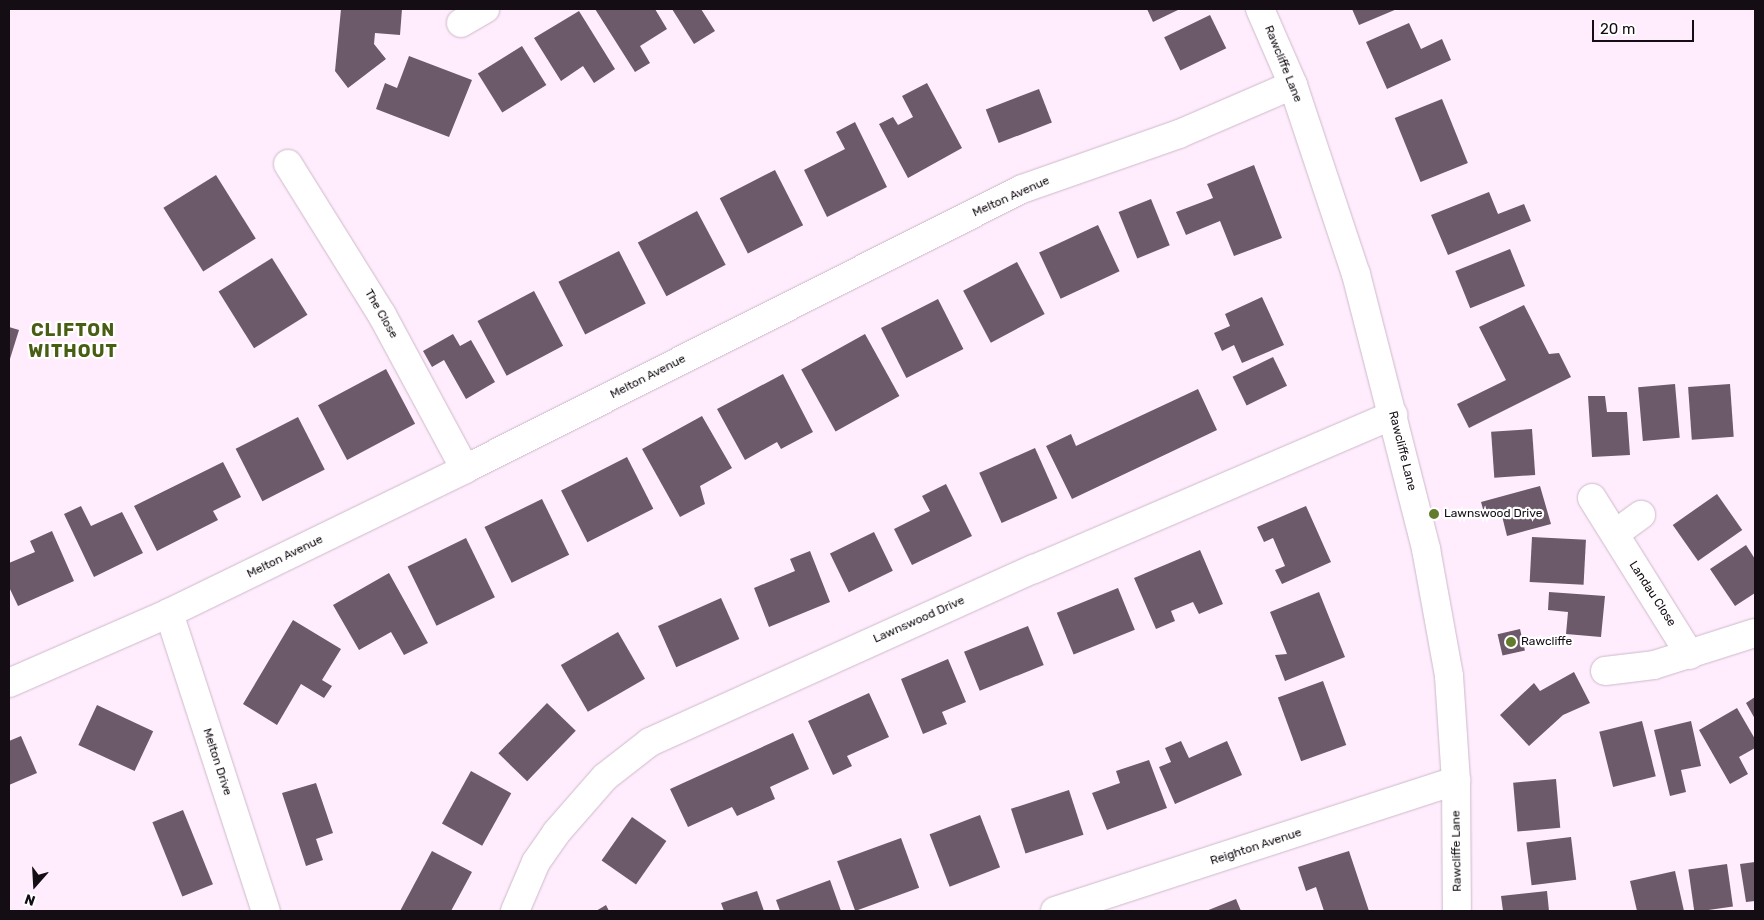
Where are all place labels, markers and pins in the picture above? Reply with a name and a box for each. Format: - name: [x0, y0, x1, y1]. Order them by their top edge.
- place label: Lawnswood Drive: [1444, 507, 1542, 521]
- marker: Lawnswood Drive: [1428, 508, 1440, 520]
- place label: Rawcliffe: [1521, 635, 1572, 649]
- marker: Rawcliffe: [1505, 636, 1517, 648]

